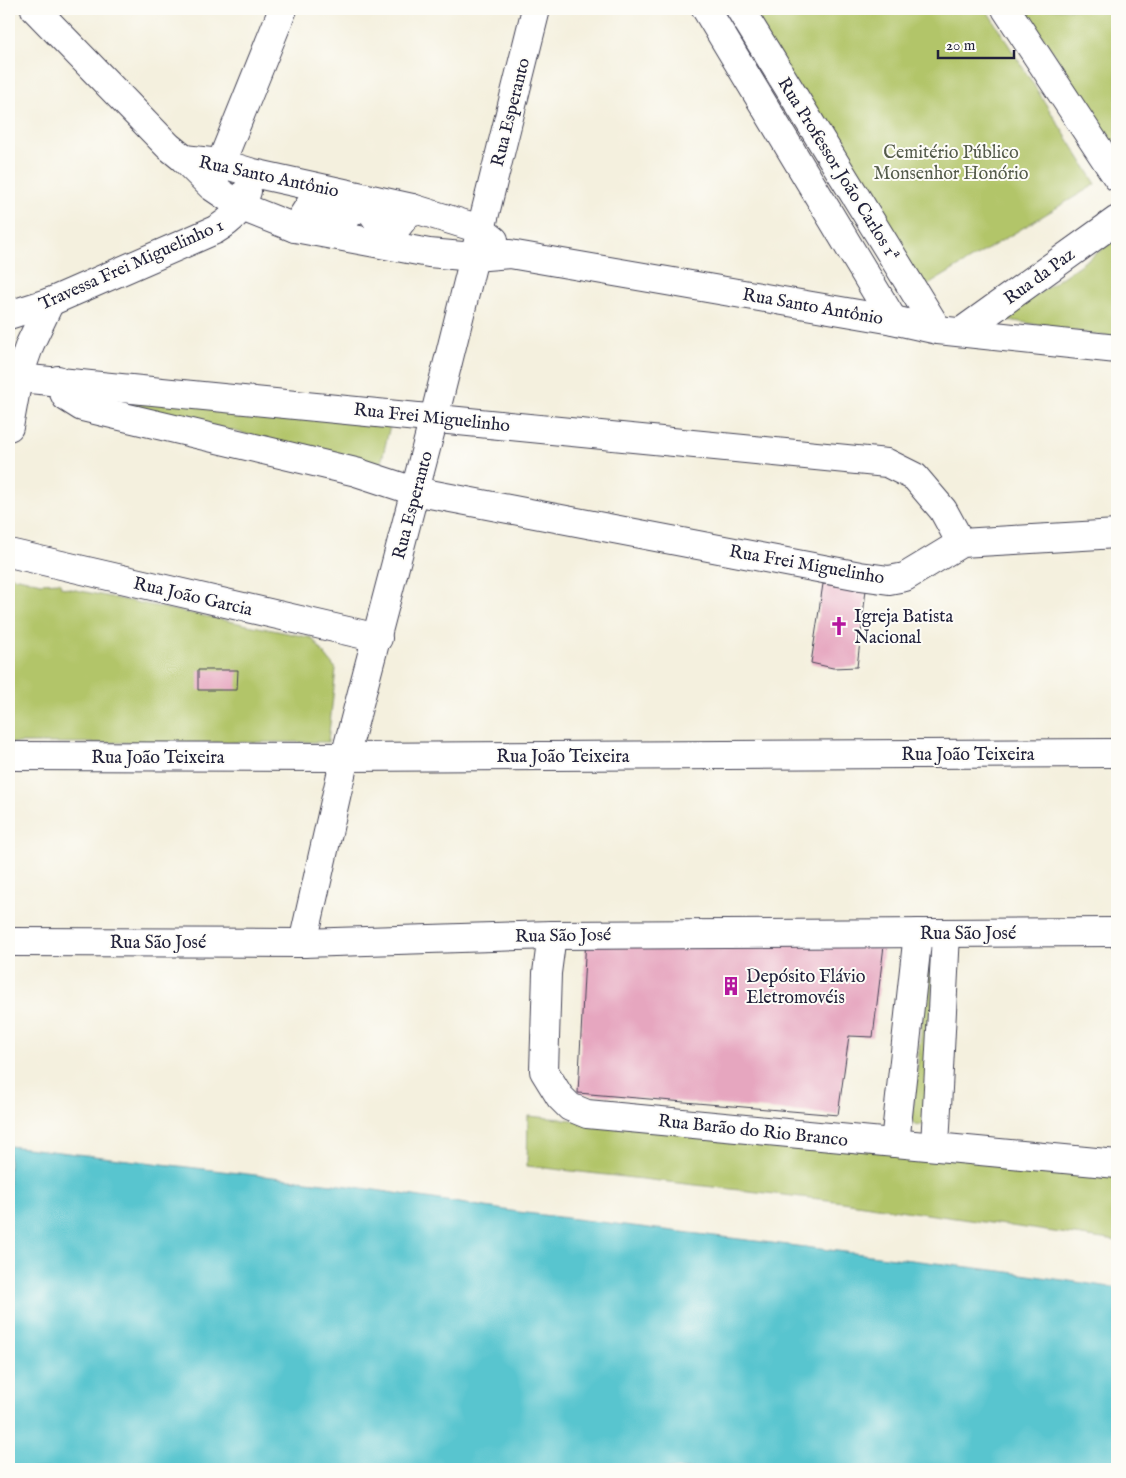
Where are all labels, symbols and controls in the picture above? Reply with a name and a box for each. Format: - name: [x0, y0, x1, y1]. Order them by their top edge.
- scale bar: [938, 28, 1015, 60]
- text: 20 m: [946, 36, 976, 55]
- street label: Rua Esperanto: [487, 55, 536, 169]
- street label: Rua Professor João Carlos 1ª: [772, 74, 904, 266]
- park label: Cemitério Público Monsenhor Honório: [874, 142, 1029, 186]
- street label: Rua Santo Antônio: [197, 151, 341, 204]
- street label: Travessa Frei Miguelinho 1: [36, 214, 227, 316]
- street label: Rua da Paz: [1000, 244, 1080, 311]
- street label: Rua Santo Antônio: [741, 284, 885, 331]
- street label: Rua Frei Miguelinho: [353, 399, 511, 438]
- street label: Rua Esperanto: [388, 448, 439, 562]
- street label: Rua Frei Miguelinho: [727, 541, 886, 590]
- street label: Rua João Garcia: [131, 573, 255, 622]
- place label: Igreja Batista Nacional: [854, 606, 954, 650]
- church icon: Igreja Batista Nacional: [828, 615, 850, 637]
- street label: Rua João Teixeira: [901, 744, 1035, 767]
- street label: Rua João Teixeira: [496, 746, 630, 769]
- street label: Rua João Teixeira: [91, 747, 225, 770]
- street label: Rua São José: [920, 923, 1016, 946]
- street label: Rua São José: [515, 924, 611, 949]
- street label: Rua São José: [110, 932, 206, 955]
- place label: Depósito Flávio Eletromovéis: [746, 966, 866, 1010]
- building icon: Depósito Flávio Eletromovéis: [720, 975, 742, 997]
- street label: Rua Barão do Rio Branco: [657, 1110, 849, 1153]

